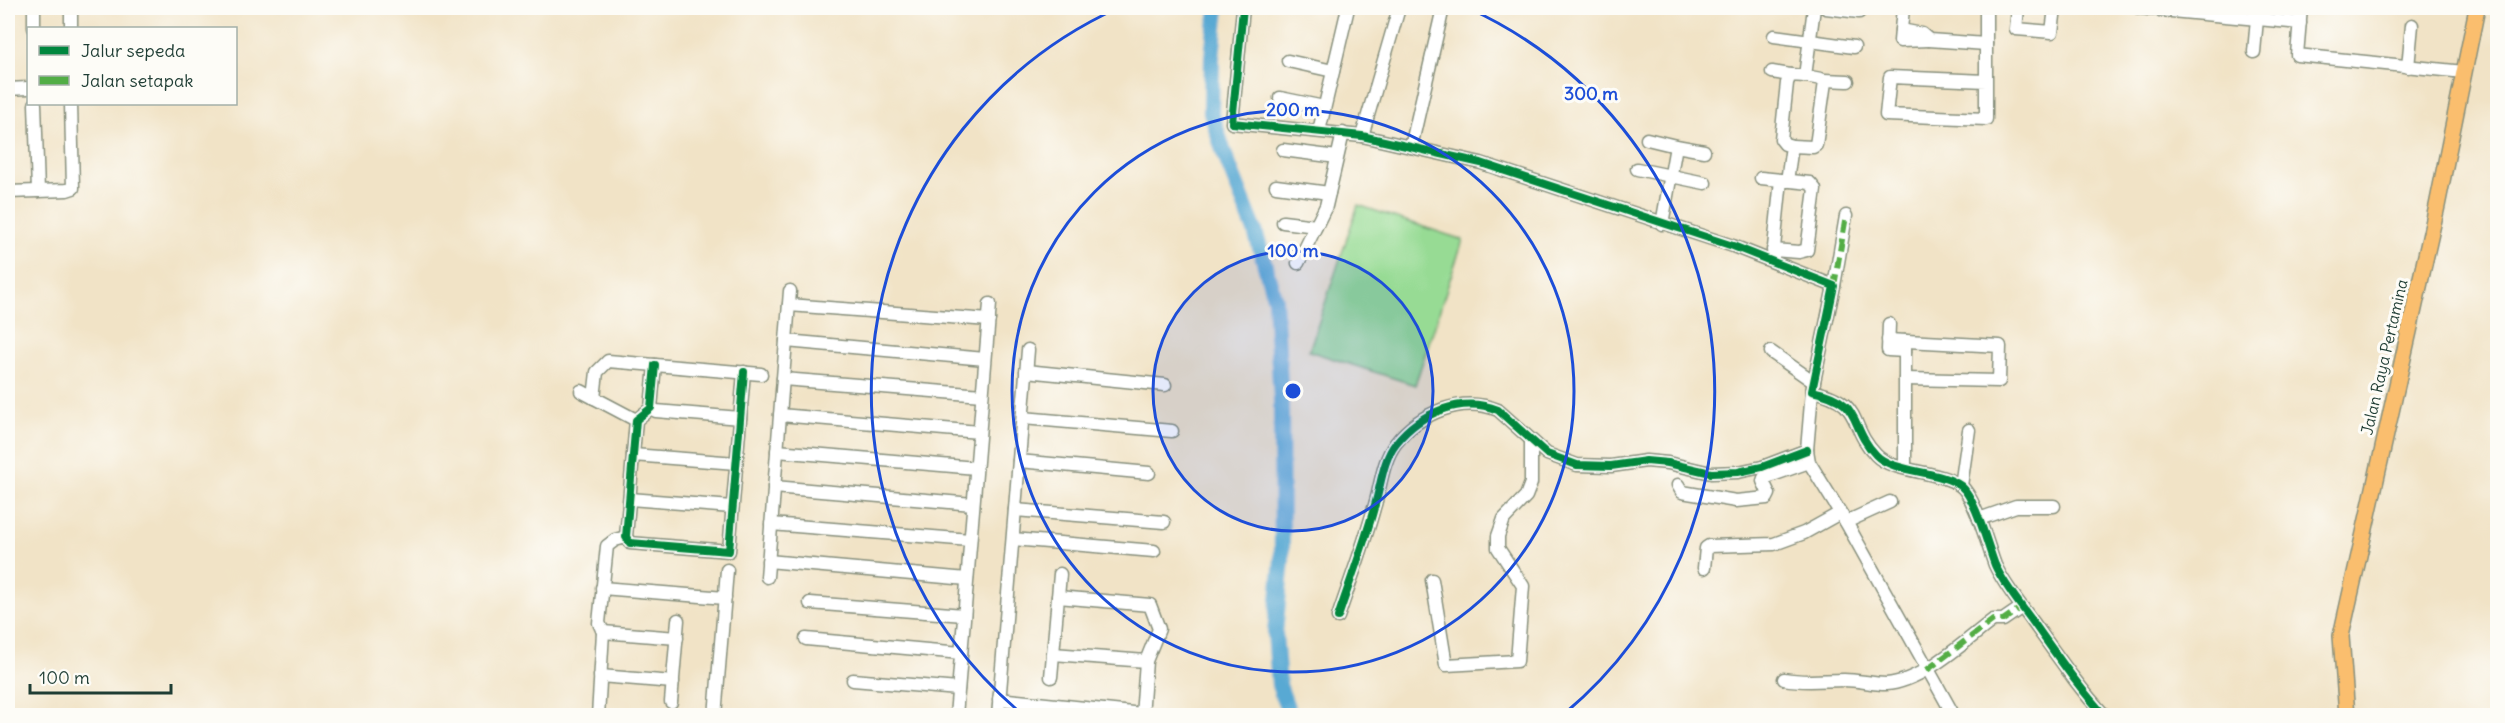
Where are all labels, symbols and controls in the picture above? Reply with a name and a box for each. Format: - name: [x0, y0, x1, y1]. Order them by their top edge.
- legend: [27, 27, 237, 105]
- text: Jalur sepeda: [81, 39, 185, 62]
- text: Jalan setapak: [81, 69, 193, 92]
- text: 300 m: [1564, 82, 1618, 105]
- text: 200 m: [1266, 98, 1320, 121]
- text: 100 m: [1268, 239, 1319, 262]
- street label: Jalan Raya Pertamina: [2356, 277, 2412, 437]
- centre of rings: [1283, 381, 1303, 401]
- scale bar: [30, 657, 171, 695]
- text: 100 m: [39, 666, 90, 689]

